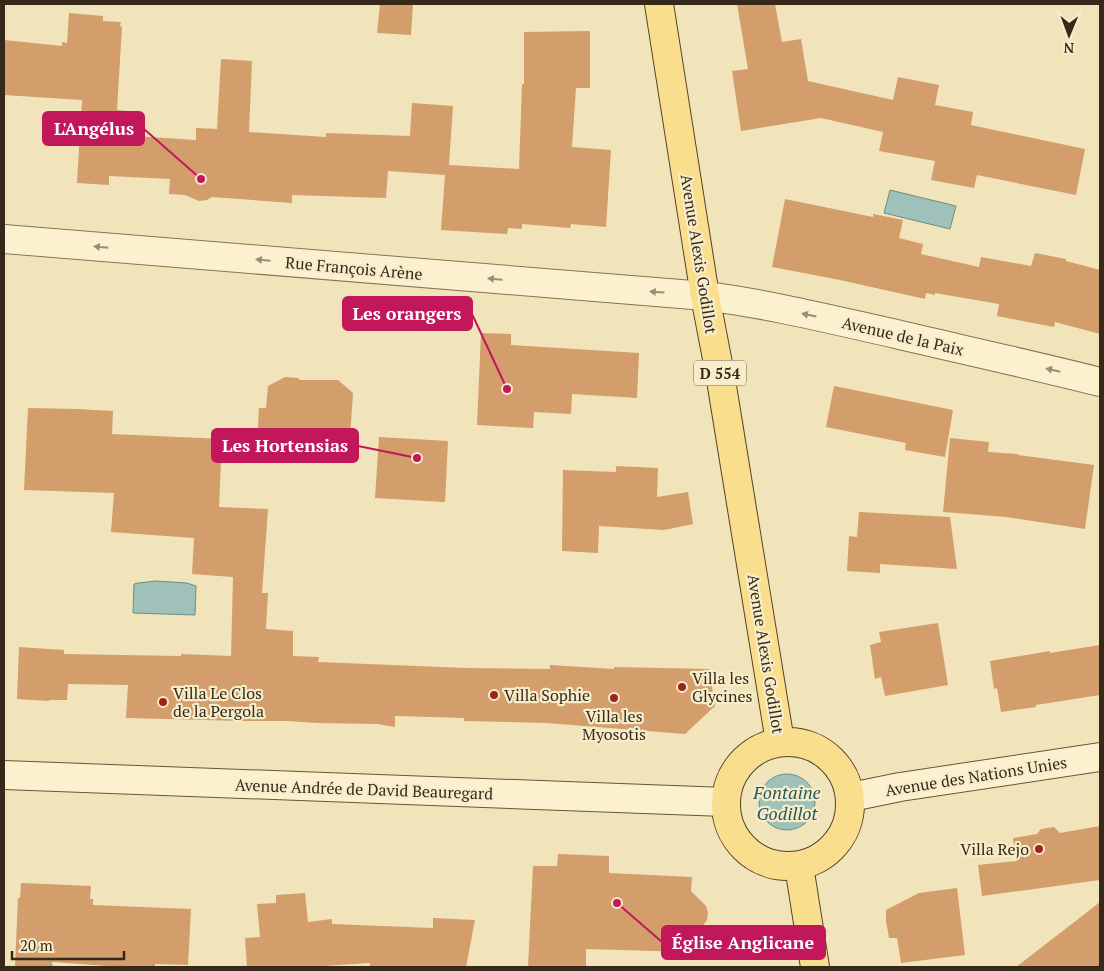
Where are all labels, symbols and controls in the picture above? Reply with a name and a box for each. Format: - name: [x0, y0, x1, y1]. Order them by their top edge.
- north arrow: [1044, 10, 1094, 60]
- text: N: [1063, 39, 1074, 58]
- callout: L'Angélus: [43, 112, 144, 145]
- text: L'Angélus: [54, 116, 134, 140]
- street label: Avenue Alexis Godillot: [676, 173, 722, 335]
- one-way arrow: [93, 243, 109, 251]
- street label: Rue François Arène: [284, 251, 424, 285]
- one-way arrow: [255, 256, 271, 264]
- one-way arrow: [486, 275, 502, 283]
- one-way arrow: [648, 288, 664, 296]
- callout: Les orangers: [343, 297, 472, 330]
- text: Les orangers: [353, 301, 461, 325]
- one-way arrow: [802, 311, 817, 319]
- street label: Avenue de la Paix: [840, 311, 967, 361]
- road number: D 554: [694, 360, 746, 386]
- one-way arrow: [1045, 366, 1061, 374]
- callout: Les Hortensias: [212, 429, 358, 462]
- text: Les Hortensias: [222, 433, 348, 457]
- street label: Avenue Alexis Godillot: [743, 573, 789, 735]
- place label: Villa les Glycines: [692, 667, 752, 707]
- marker: Villa les Glycines: [676, 681, 688, 693]
- place label: Villa Le Clos de la Pergola: [173, 682, 264, 722]
- place label: Villa Sophie: [504, 684, 590, 706]
- marker: Villa Sophie: [488, 689, 500, 701]
- marker: Villa les Myosotis: [608, 692, 620, 704]
- marker: Villa Le Clos de la Pergola: [157, 696, 169, 708]
- place label: Villa les Myosotis: [582, 705, 646, 745]
- street label: Avenue des Nations Unies: [884, 751, 1069, 801]
- street label: Avenue Andrée de David Beauregard: [235, 774, 494, 805]
- water label: Fontaine Godillot: [752, 780, 821, 825]
- place label: Villa Rejo: [960, 838, 1029, 860]
- marker: Villa Rejo: [1033, 843, 1045, 855]
- callout: Église Anglicane: [662, 926, 825, 959]
- scale bar: [12, 928, 125, 960]
- text: Église Anglicane: [672, 930, 814, 954]
- text: 20 m: [20, 935, 53, 955]

